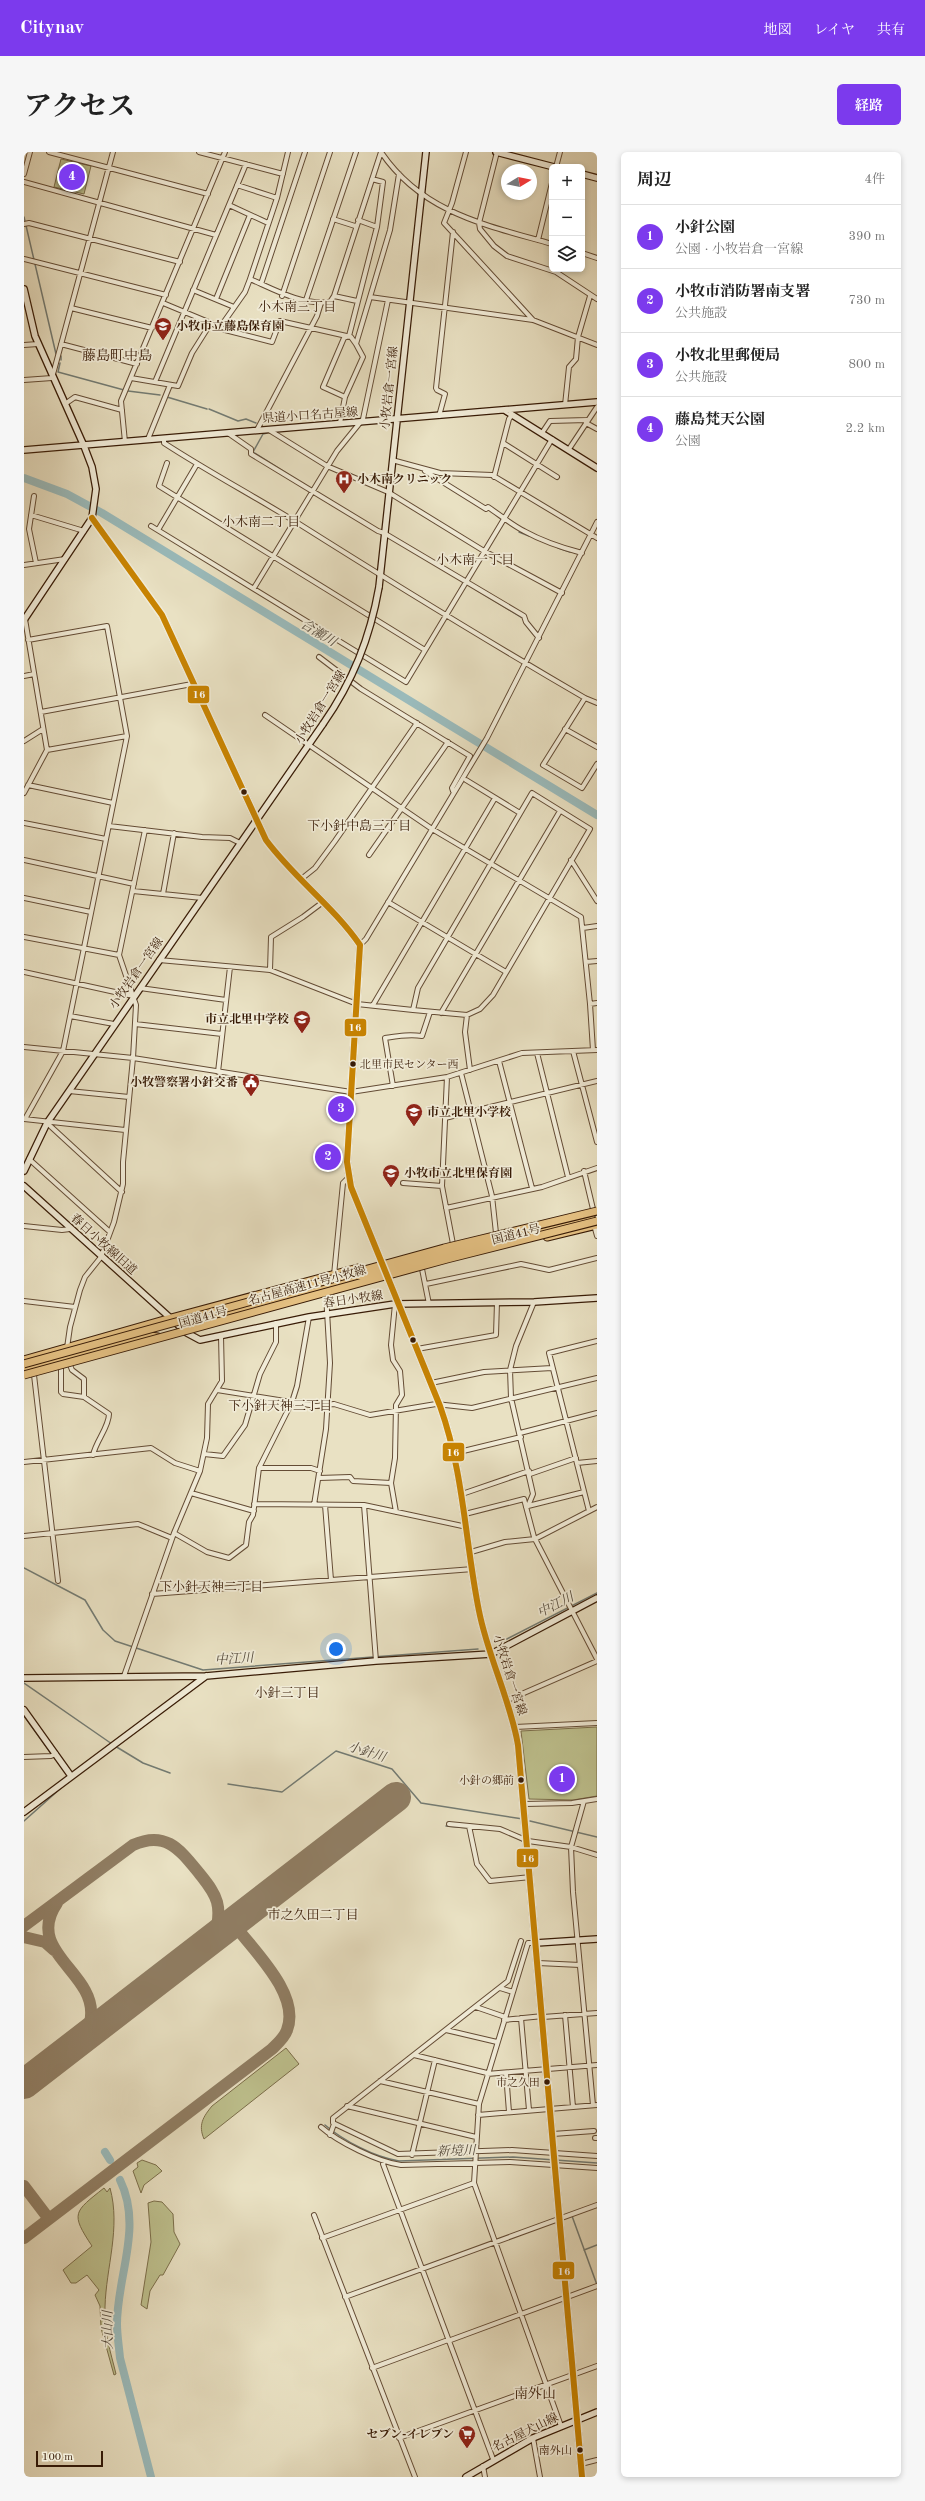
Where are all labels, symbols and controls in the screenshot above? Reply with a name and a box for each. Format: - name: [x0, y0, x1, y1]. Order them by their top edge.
- text: Citynav: [20, 19, 84, 38]
- text: 地図: [764, 23, 792, 37]
- text: レイヤ: [814, 23, 855, 37]
- text: 共有: [877, 23, 905, 37]
- button: 経路: [837, 84, 901, 125]
- text: アクセス: [24, 94, 135, 122]
- pin: 4: [59, 162, 85, 192]
- north arrow: [501, 164, 537, 200]
- map controls: [549, 164, 585, 272]
- button: +: [549, 164, 585, 200]
- text: 周辺: [637, 172, 671, 189]
- text: 4件: [864, 173, 885, 186]
- button: −: [549, 200, 585, 236]
- text: 小針公園: [675, 221, 735, 236]
- text: 1: [646, 230, 654, 243]
- text: 390 m: [848, 230, 885, 243]
- button: layers: [549, 236, 585, 272]
- text: 公園 · 小牧岩倉一宮線: [675, 243, 803, 256]
- text: 小牧市消防署南支署: [675, 285, 810, 300]
- text: 2: [646, 294, 654, 307]
- text: 730 m: [848, 294, 885, 307]
- district label: 小木南三丁目: [258, 300, 336, 314]
- text: 公共施設: [675, 307, 727, 320]
- school or university icon: 小牧市立藤島保育園: [153, 316, 173, 341]
- place label: 小牧市立藤島保育園: [176, 319, 284, 333]
- street label: 小牧岩倉一宮線: [378, 345, 400, 431]
- district label: 藤島町中島: [82, 348, 152, 363]
- text: 小牧北里郵便局: [675, 349, 780, 364]
- text: 3: [646, 358, 654, 371]
- text: 800 m: [848, 358, 885, 371]
- text: 公共施設: [675, 371, 727, 384]
- street label: 県道小口名古屋線: [262, 405, 358, 425]
- text: 藤島梵天公園: [675, 413, 765, 428]
- text: 4: [646, 422, 654, 435]
- text: 2.2 km: [846, 422, 885, 435]
- text: 公園: [675, 435, 701, 448]
- hospital icon: 小木南クリニック: [334, 469, 354, 494]
- place label: 小木南クリニック: [357, 472, 452, 486]
- district label: 小木南二丁目: [222, 515, 300, 529]
- district label: 小木南一丁目: [436, 553, 514, 567]
- water label: 合瀬川: [298, 617, 341, 650]
- street label: 小牧岩倉一宮線: [292, 668, 348, 746]
- line badge: 16: [187, 685, 210, 704]
- text: 16: [193, 690, 205, 701]
- unlabelled marker: [239, 787, 249, 797]
- district label: 下小針中島三丁目: [307, 819, 411, 833]
- street label: 小牧岩倉一宮線: [106, 935, 166, 1011]
- school or university icon: 市立北里中学校: [292, 1009, 312, 1034]
- place label: 市立北里中学校: [205, 1012, 289, 1026]
- line badge: 16: [344, 1018, 367, 1037]
- text: 16: [349, 1023, 361, 1034]
- place label: 北里市民センター西: [360, 1058, 459, 1071]
- marker: 北里市民センター西: [348, 1059, 358, 1069]
- public building icon: 小牧警察署小針交番: [241, 1072, 261, 1097]
- place label: 小牧警察署小針交番: [130, 1075, 238, 1089]
- pin: 3: [328, 1094, 354, 1124]
- school or university icon: 市立北里小学校: [404, 1102, 424, 1127]
- place label: 市立北里小学校: [427, 1105, 511, 1119]
- pin: 2: [315, 1142, 341, 1172]
- school or university icon: 小牧市立北里保育園: [381, 1163, 401, 1188]
- place label: 小牧市立北里保育園: [404, 1166, 512, 1180]
- street label: 春日小牧線旧道: [68, 1211, 140, 1277]
- street label: 国道41号: [490, 1221, 542, 1247]
- street label: 名古屋高速11号小牧線: [246, 1262, 368, 1308]
- street label: 春日小牧線: [322, 1288, 384, 1310]
- street label: 国道41号: [177, 1303, 229, 1331]
- unlabelled marker: [408, 1335, 418, 1345]
- district label: 下小針天神三丁目: [228, 1399, 332, 1413]
- line badge: 16: [442, 1442, 465, 1462]
- text: 16: [447, 1448, 459, 1459]
- district label: 下小針天神二丁目: [159, 1580, 263, 1594]
- water label: 中江川: [535, 1589, 578, 1620]
- street label: 小牧岩倉一宮線: [490, 1633, 530, 1717]
- your location: [326, 1639, 346, 1659]
- water label: 中江川: [214, 1651, 256, 1667]
- district label: 小針三丁目: [254, 1686, 320, 1700]
- water label: 小針川: [346, 1740, 389, 1765]
- pin: 1: [549, 1764, 575, 1794]
- place label: 小針の郷前: [459, 1774, 514, 1787]
- marker: 小針の郷前: [516, 1775, 526, 1785]
- line badge: 16: [516, 1848, 539, 1868]
- text: 16: [522, 1854, 534, 1865]
- district label: 市之久田二丁目: [267, 1908, 359, 1922]
- place label: 市之久田: [496, 2076, 540, 2089]
- marker: 市之久田: [542, 2077, 552, 2087]
- water label: 新境川: [436, 2143, 478, 2159]
- line badge: 16: [552, 2261, 575, 2280]
- text: 16: [558, 2267, 570, 2278]
- water label: 大山川: [101, 2308, 115, 2350]
- district label: 南外山: [514, 2386, 556, 2401]
- street label: 名古屋犬山線: [490, 2410, 560, 2454]
- supermarket icon: セブン-イレブン: [457, 2424, 477, 2449]
- place label: セブン-イレブン: [367, 2427, 454, 2441]
- place label: 南外山: [539, 2444, 572, 2457]
- marker: 南外山: [575, 2445, 585, 2455]
- scale bar: [36, 2449, 103, 2468]
- text: 100 m: [42, 2452, 73, 2463]

